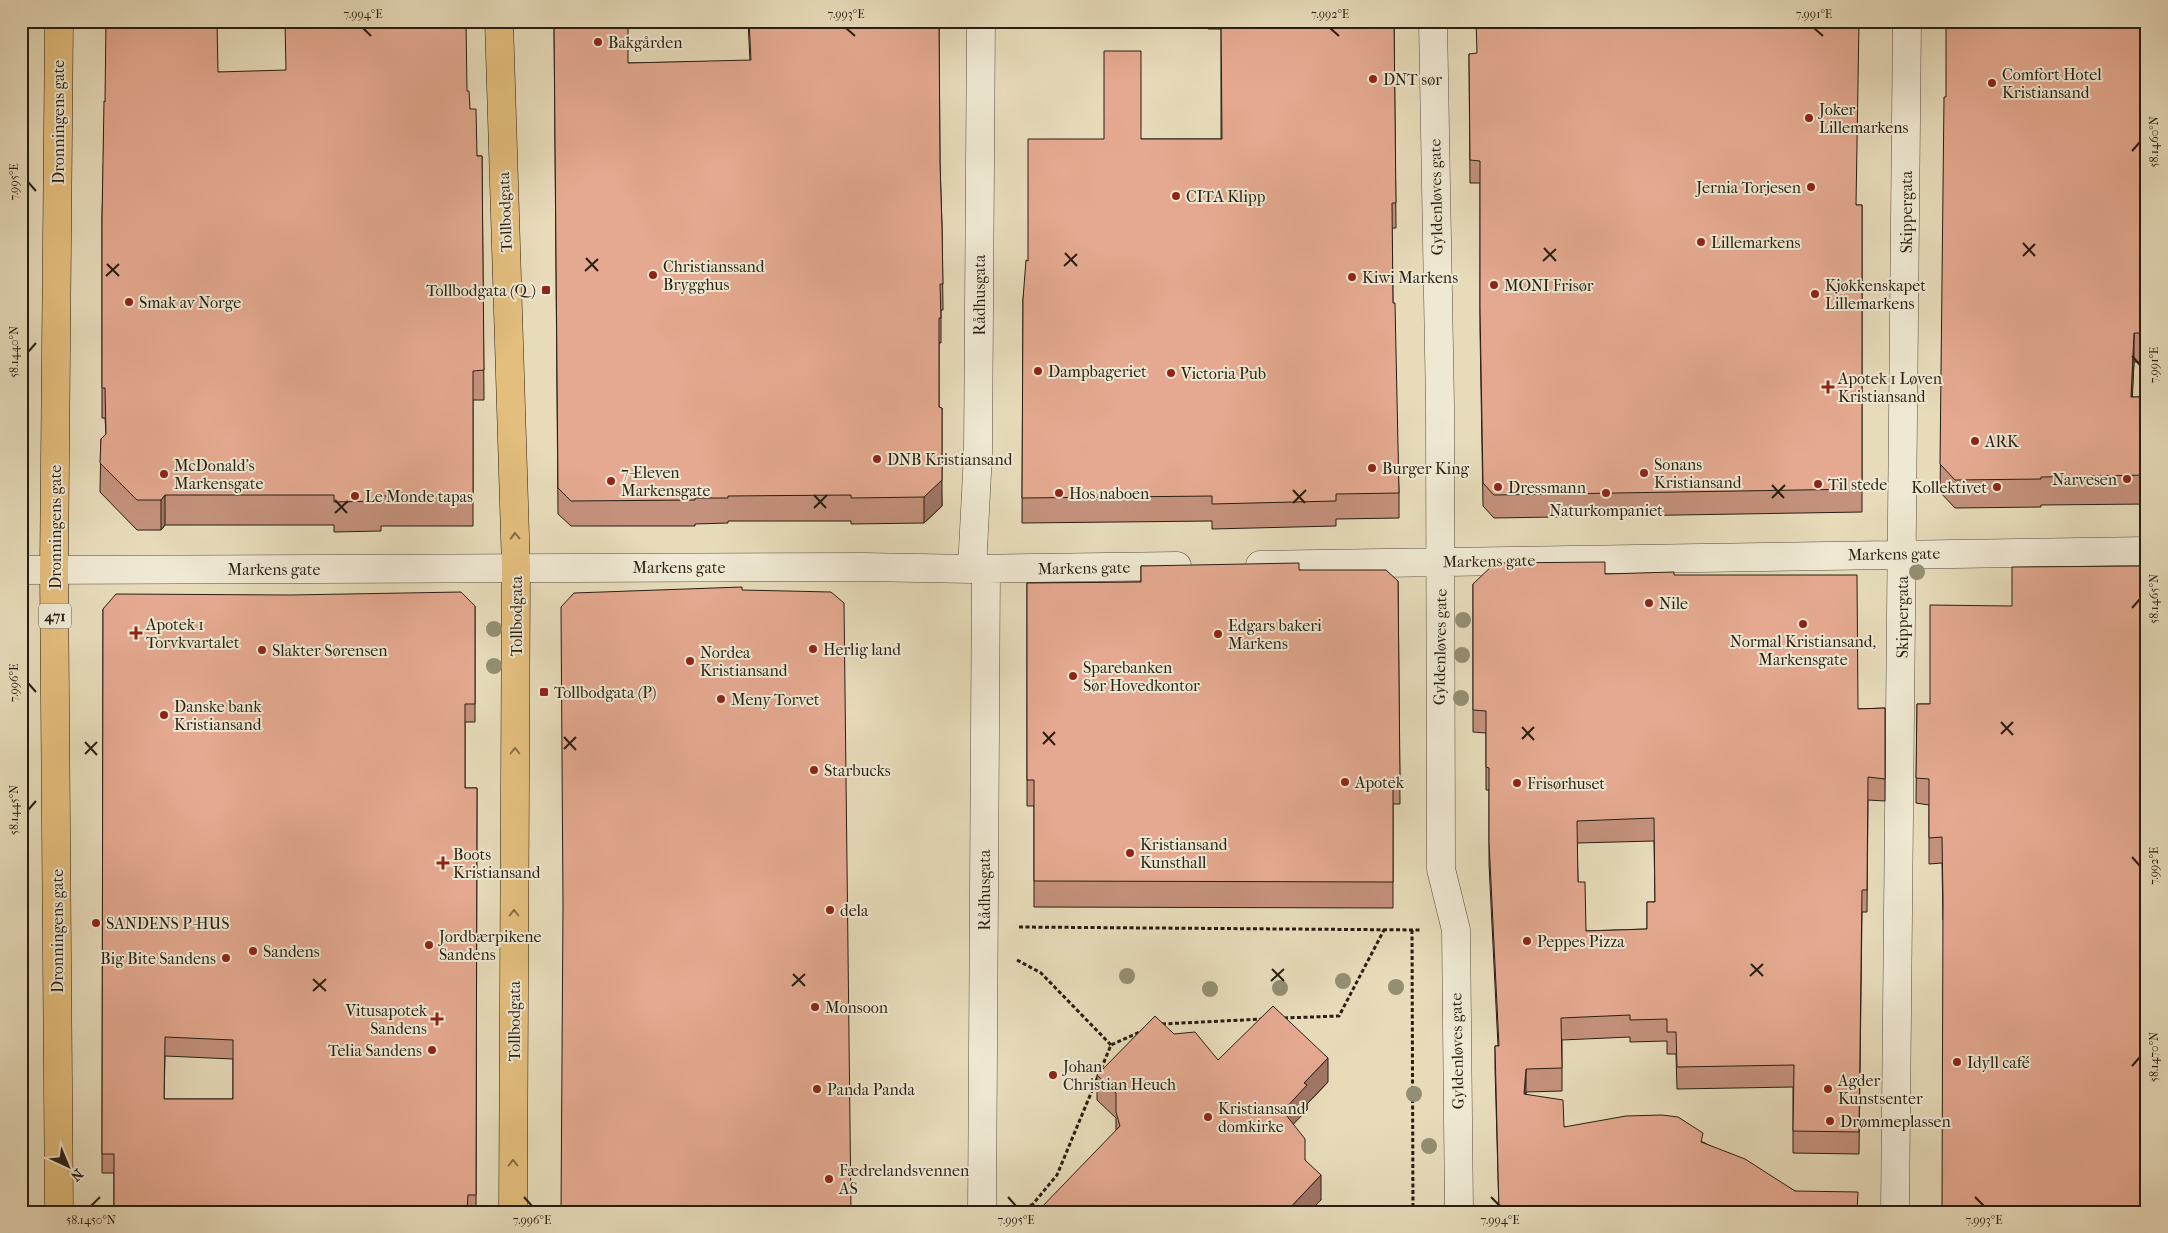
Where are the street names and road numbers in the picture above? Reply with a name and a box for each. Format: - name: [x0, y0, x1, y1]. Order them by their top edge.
- street label: Dronningens gate: [49, 60, 68, 184]
- street label: Gyldenløves gate: [1425, 138, 1447, 255]
- street label: Skippergata: [1897, 170, 1916, 253]
- street label: Tollbodgata: [494, 171, 516, 252]
- street label: Rådhusgata: [970, 254, 989, 335]
- street label: Dronningens gate: [46, 465, 65, 589]
- street label: Markens gate: [1847, 544, 1941, 564]
- street label: Markens gate: [1442, 551, 1536, 571]
- street label: Markens gate: [633, 558, 725, 577]
- street label: Markens gate: [1037, 558, 1131, 578]
- street label: Markens gate: [228, 560, 320, 579]
- street label: Tollbodgata: [507, 575, 526, 656]
- street label: Skippergata: [1893, 575, 1912, 658]
- street label: Gyldenløves gate: [1429, 588, 1451, 705]
- road number: 471: [39, 604, 71, 628]
- street label: Rådhusgata: [975, 849, 994, 930]
- street label: Dronningens gate: [48, 869, 67, 993]
- street label: Tollbodgata: [505, 980, 524, 1061]
- street label: Gyldenløves gate: [1446, 992, 1468, 1109]

